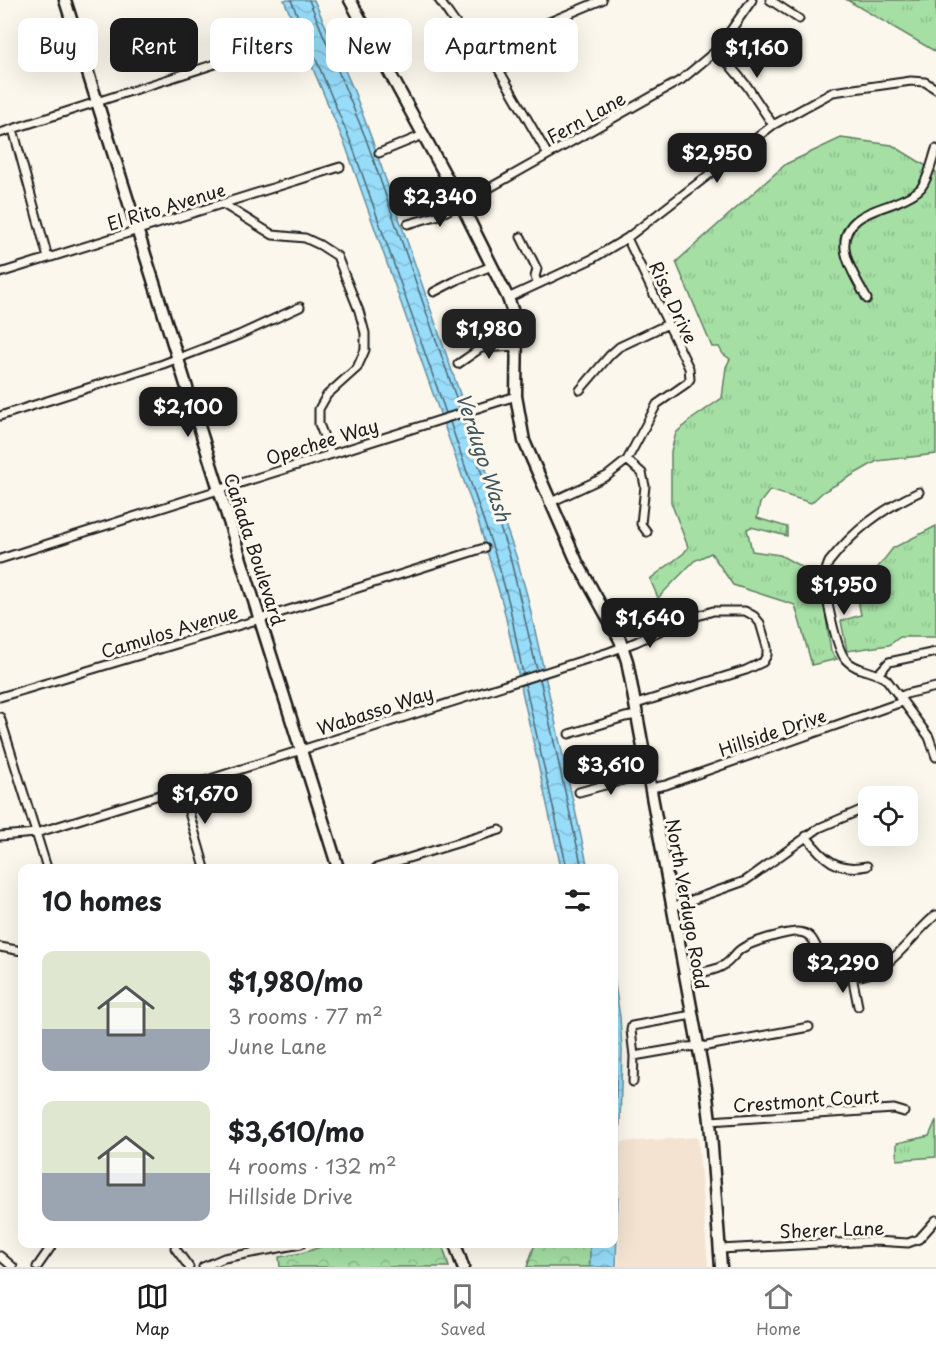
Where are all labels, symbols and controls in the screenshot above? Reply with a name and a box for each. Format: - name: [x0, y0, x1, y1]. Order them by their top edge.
- chip: Buy: [18, 18, 98, 72]
- chip: Rent: [110, 18, 198, 72]
- chip: Filters: [210, 18, 314, 72]
- chip: New: [326, 18, 412, 72]
- chip: Apartment: [424, 18, 578, 72]
- pin: $1,160: [708, 28, 806, 79]
- text: $1,160: [725, 32, 789, 62]
- street label: Fern Lane: [542, 84, 630, 150]
- pin: $2,950: [668, 133, 766, 184]
- text: $2,950: [682, 137, 752, 167]
- street label: El Rito Avenue: [104, 175, 228, 237]
- pin: $2,340: [391, 177, 489, 228]
- text: $2,340: [403, 181, 477, 211]
- street label: Risa Drive: [643, 256, 705, 348]
- pin: $1,980: [440, 309, 538, 360]
- text: $1,980: [456, 313, 522, 343]
- pin: $2,100: [139, 387, 237, 438]
- water label: Verdugo Wash: [449, 389, 519, 526]
- text: $2,100: [153, 391, 223, 421]
- street label: Opechee Way: [262, 411, 382, 471]
- street label: Cañada Boulevard: [218, 469, 292, 629]
- pin: $1,950: [795, 565, 893, 616]
- text: $1,950: [811, 569, 877, 599]
- street label: Camulos Avenue: [97, 597, 241, 665]
- pin: $1,640: [601, 598, 699, 649]
- text: $1,640: [615, 602, 685, 632]
- street label: Wabasso Way: [313, 678, 437, 742]
- street label: Hillside Drive: [715, 701, 829, 763]
- pin: $3,610: [562, 745, 660, 796]
- text: $3,610: [577, 749, 645, 779]
- pin: $1,670: [156, 774, 254, 825]
- text: $1,670: [172, 778, 238, 808]
- map controls: [858, 786, 918, 846]
- button: locate: [858, 786, 918, 846]
- street label: North Verdugo Road: [660, 817, 716, 991]
- text: 10 homes: [42, 881, 162, 920]
- icon: filters: [561, 884, 594, 917]
- pin: $2,290: [794, 943, 892, 994]
- text: $2,290: [807, 947, 879, 977]
- text: $1,980/mo: [228, 962, 363, 1001]
- icon: home: [90, 975, 162, 1047]
- text: 3 rooms · 77 m²: [228, 1001, 383, 1031]
- text: June Lane: [228, 1031, 327, 1061]
- street label: Crestmont Court: [732, 1081, 880, 1119]
- text: $3,610/mo: [228, 1112, 364, 1151]
- icon: home: [90, 1125, 162, 1197]
- text: 4 rooms · 132 m²: [228, 1151, 397, 1181]
- text: Hillside Drive: [228, 1181, 353, 1211]
- street label: Sherer Lane: [779, 1214, 885, 1244]
- tab: Map: [135, 1280, 170, 1340]
- tab: Saved: [440, 1280, 486, 1340]
- tab: Home: [756, 1280, 801, 1340]

